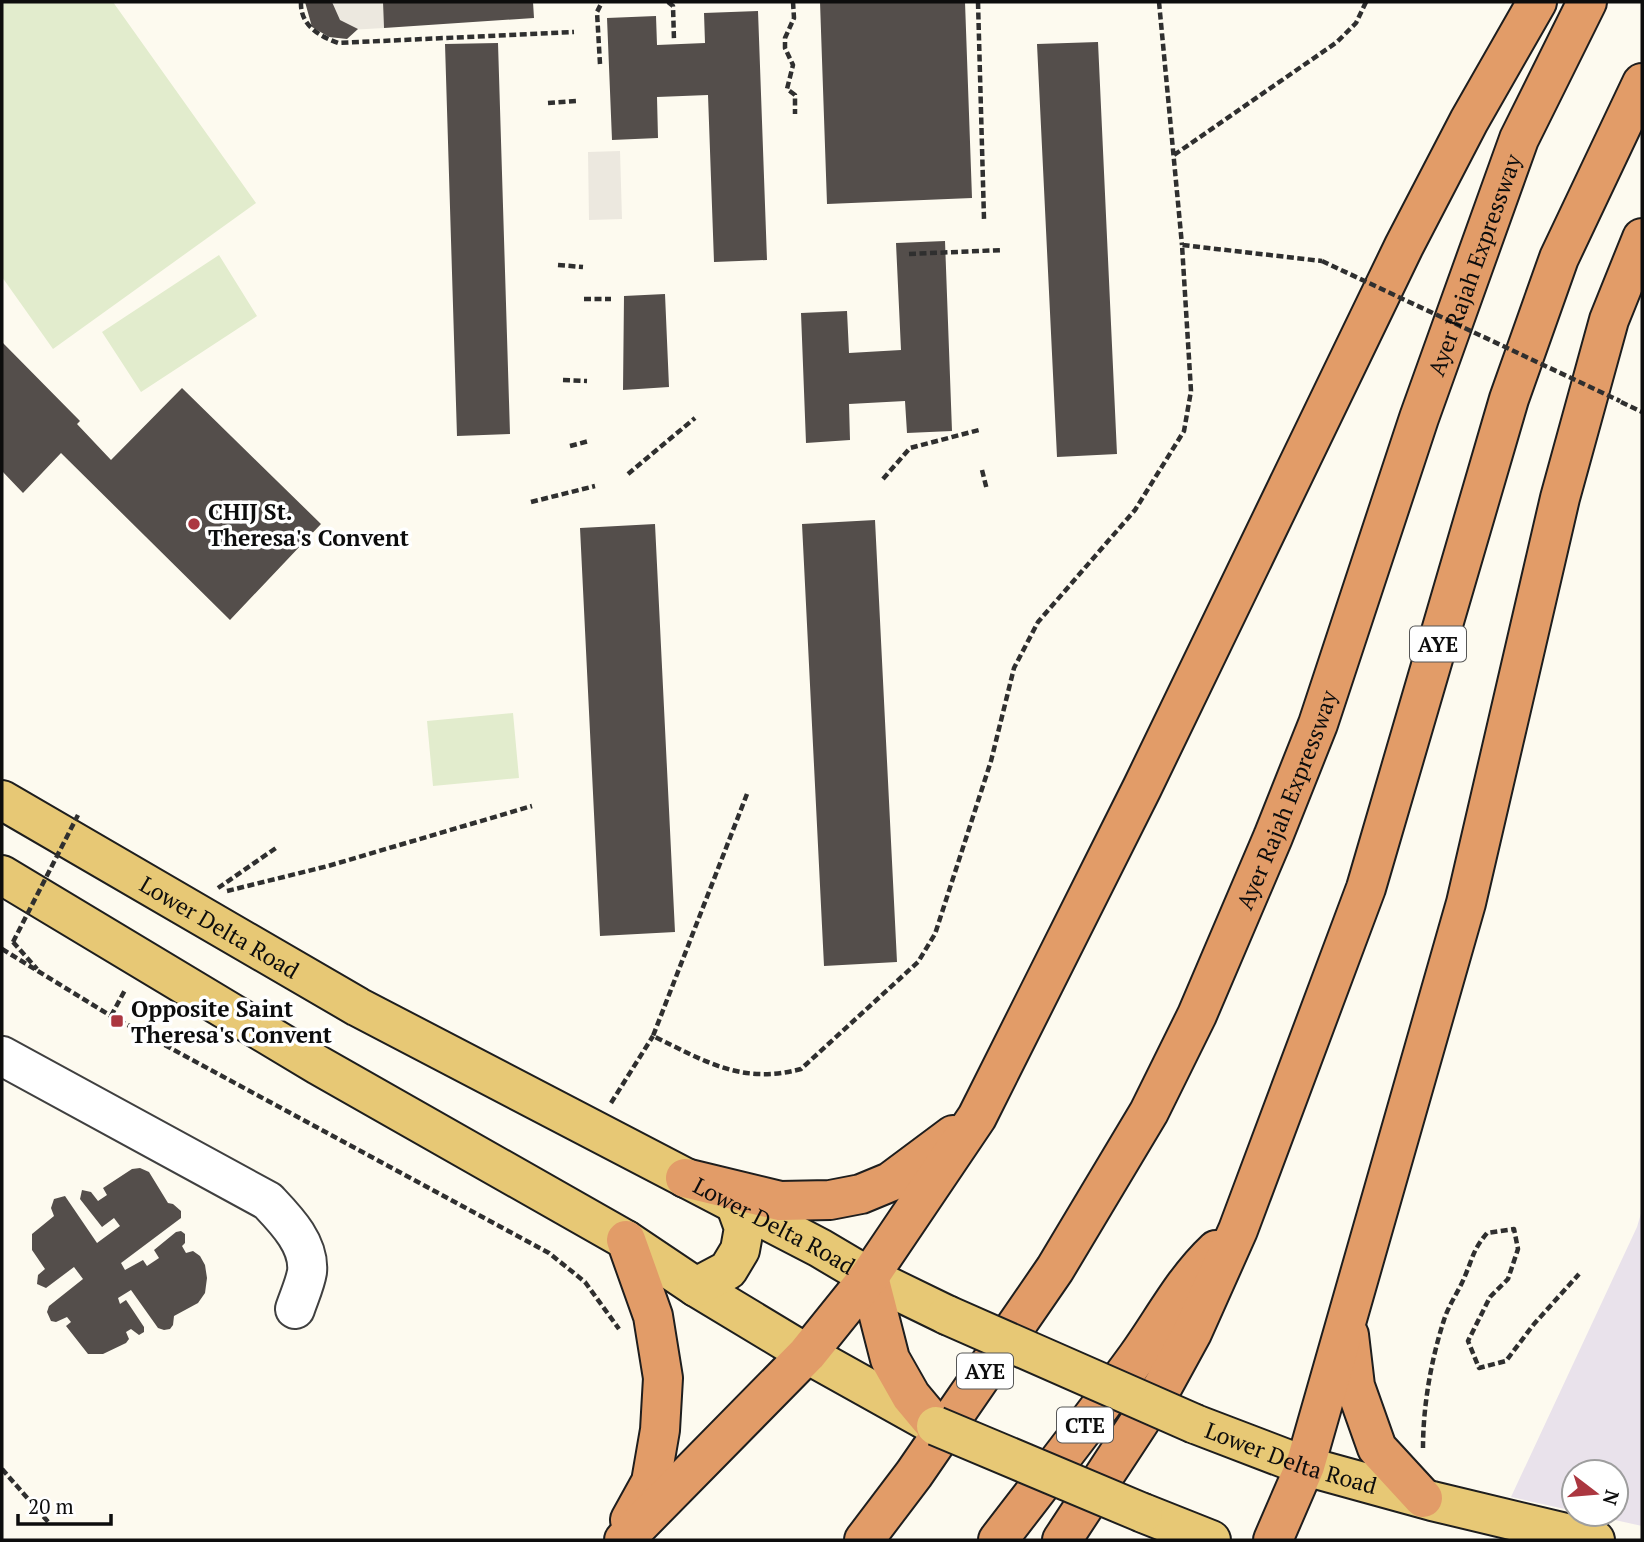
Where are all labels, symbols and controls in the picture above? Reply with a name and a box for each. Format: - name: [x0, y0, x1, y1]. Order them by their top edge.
- street label: Ayer Rajah Expressway: [1420, 149, 1528, 380]
- place label: CHIJ St. Theresa's Convent: [208, 496, 409, 553]
- marker: CHIJ St. Theresa's Convent: [186, 516, 202, 532]
- road number: AYE: [1410, 626, 1466, 662]
- street label: Ayer Rajah Expressway: [1228, 686, 1344, 914]
- street label: Lower Delta Road: [134, 868, 305, 985]
- place label: Opposite Saint Theresa's Convent: [131, 993, 332, 1050]
- marker: Opposite Saint Theresa's Convent: [109, 1013, 125, 1029]
- street label: Lower Delta Road: [688, 1169, 862, 1281]
- road number: AYE: [957, 1354, 1013, 1388]
- road number: CTE: [1057, 1408, 1113, 1442]
- street label: Lower Delta Road: [1201, 1414, 1381, 1501]
- north arrow: [1560, 1458, 1630, 1528]
- scale bar: [18, 1482, 110, 1526]
- text: N: [1598, 1487, 1626, 1509]
- text: 20 m: [28, 1492, 74, 1520]

